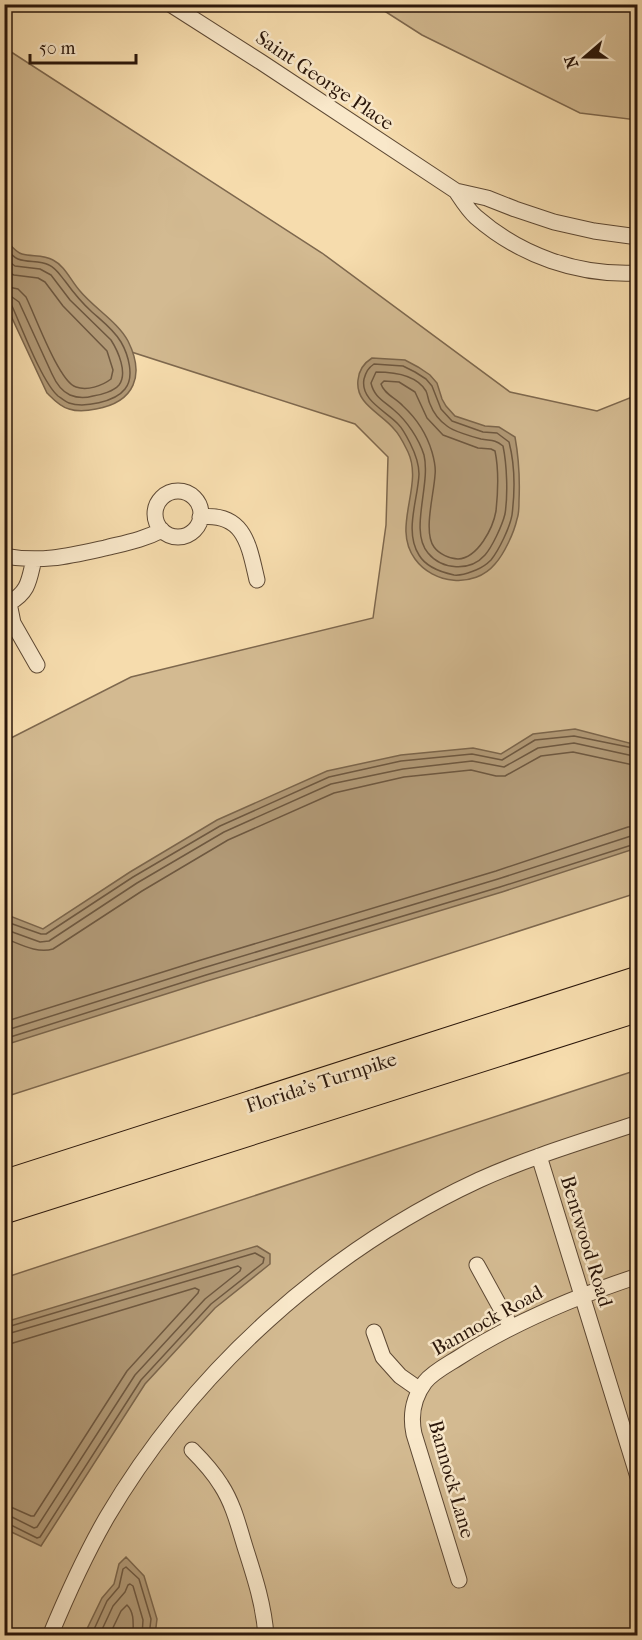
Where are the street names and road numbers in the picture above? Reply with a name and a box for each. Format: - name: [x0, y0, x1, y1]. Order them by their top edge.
- street label: Saint George Place: [251, 26, 398, 135]
- street label: Florida's Turnpike: [243, 1047, 400, 1118]
- street label: Bentwood Road: [556, 1173, 618, 1311]
- street label: Bannock Road: [428, 1280, 548, 1360]
- street label: Bannock Lane: [424, 1418, 479, 1541]

